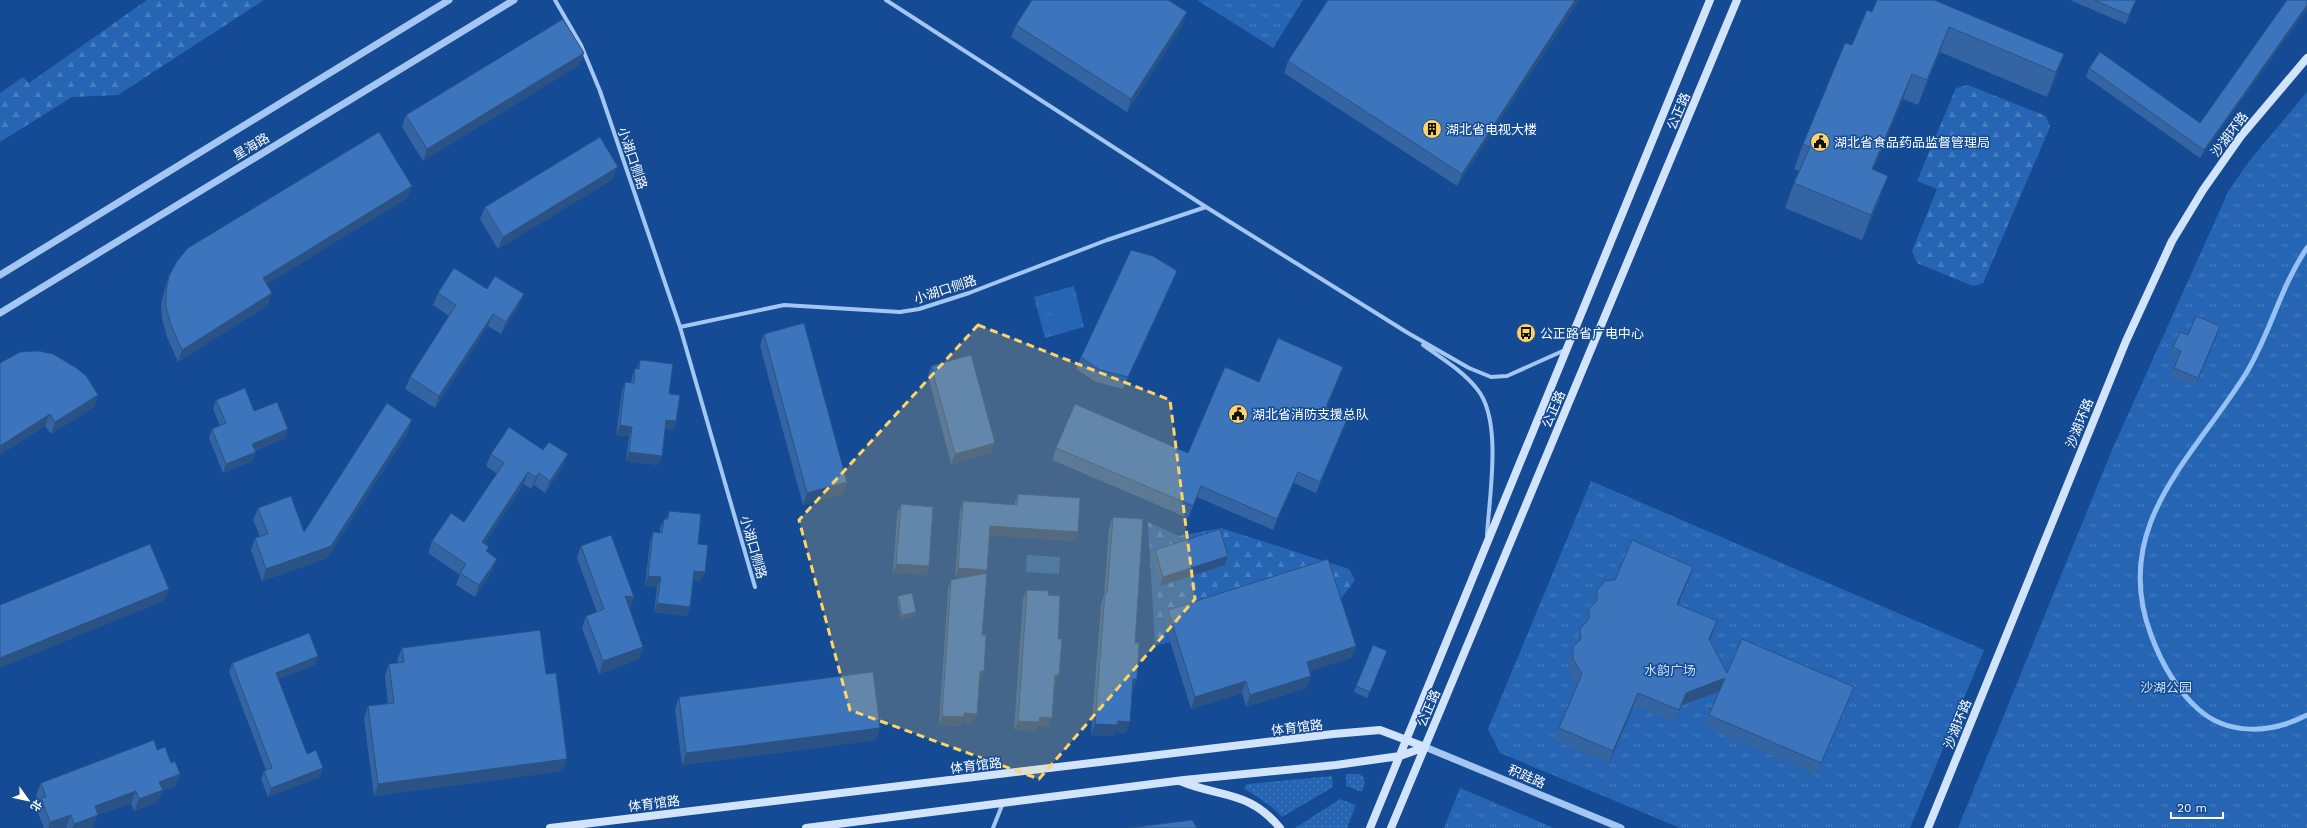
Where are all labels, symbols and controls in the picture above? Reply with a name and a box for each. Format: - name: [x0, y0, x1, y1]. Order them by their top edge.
- street label: 公正路: [1664, 90, 1693, 132]
- street label: 沙湖环路: [2208, 109, 2251, 160]
- building icon: 湖北省电视大楼: [1421, 118, 1443, 140]
- place label: 湖北省电视大楼: [1446, 122, 1537, 137]
- street label: 小湖口侧路: [615, 125, 650, 191]
- street label: 星海路: [231, 130, 272, 163]
- public building icon: 湖北省食品药品监督管理局: [1809, 131, 1831, 153]
- place label: 湖北省食品药品监督管理局: [1834, 135, 1990, 150]
- street label: 小湖口侧路: [912, 272, 978, 307]
- bus stop icon: 公正路省广电中心: [1515, 322, 1537, 344]
- place label: 公正路省广电中心: [1540, 326, 1644, 341]
- street label: 公正路: [1539, 388, 1568, 430]
- street label: 沙湖环路: [2063, 396, 2096, 450]
- public building icon: 湖北省消防支援总队: [1227, 403, 1249, 425]
- place label: 湖北省消防支援总队: [1252, 407, 1369, 422]
- street label: 小湖口侧路: [737, 514, 770, 580]
- park label: 水韵广场: [1644, 663, 1696, 678]
- park label: 沙湖公园: [2140, 680, 2192, 695]
- street label: 公正路: [1414, 687, 1443, 729]
- street label: 沙湖环路: [1941, 697, 1974, 751]
- street label: 体育馆路: [1270, 717, 1324, 738]
- street label: 体育馆路: [949, 755, 1003, 776]
- street label: 积跬路: [1506, 762, 1548, 791]
- north arrow: [8, 780, 48, 820]
- street label: 体育馆路: [627, 793, 681, 814]
- scale bar: [2171, 794, 2223, 820]
- text: 北: [28, 797, 44, 813]
- text: 20 m: [2177, 801, 2207, 815]

